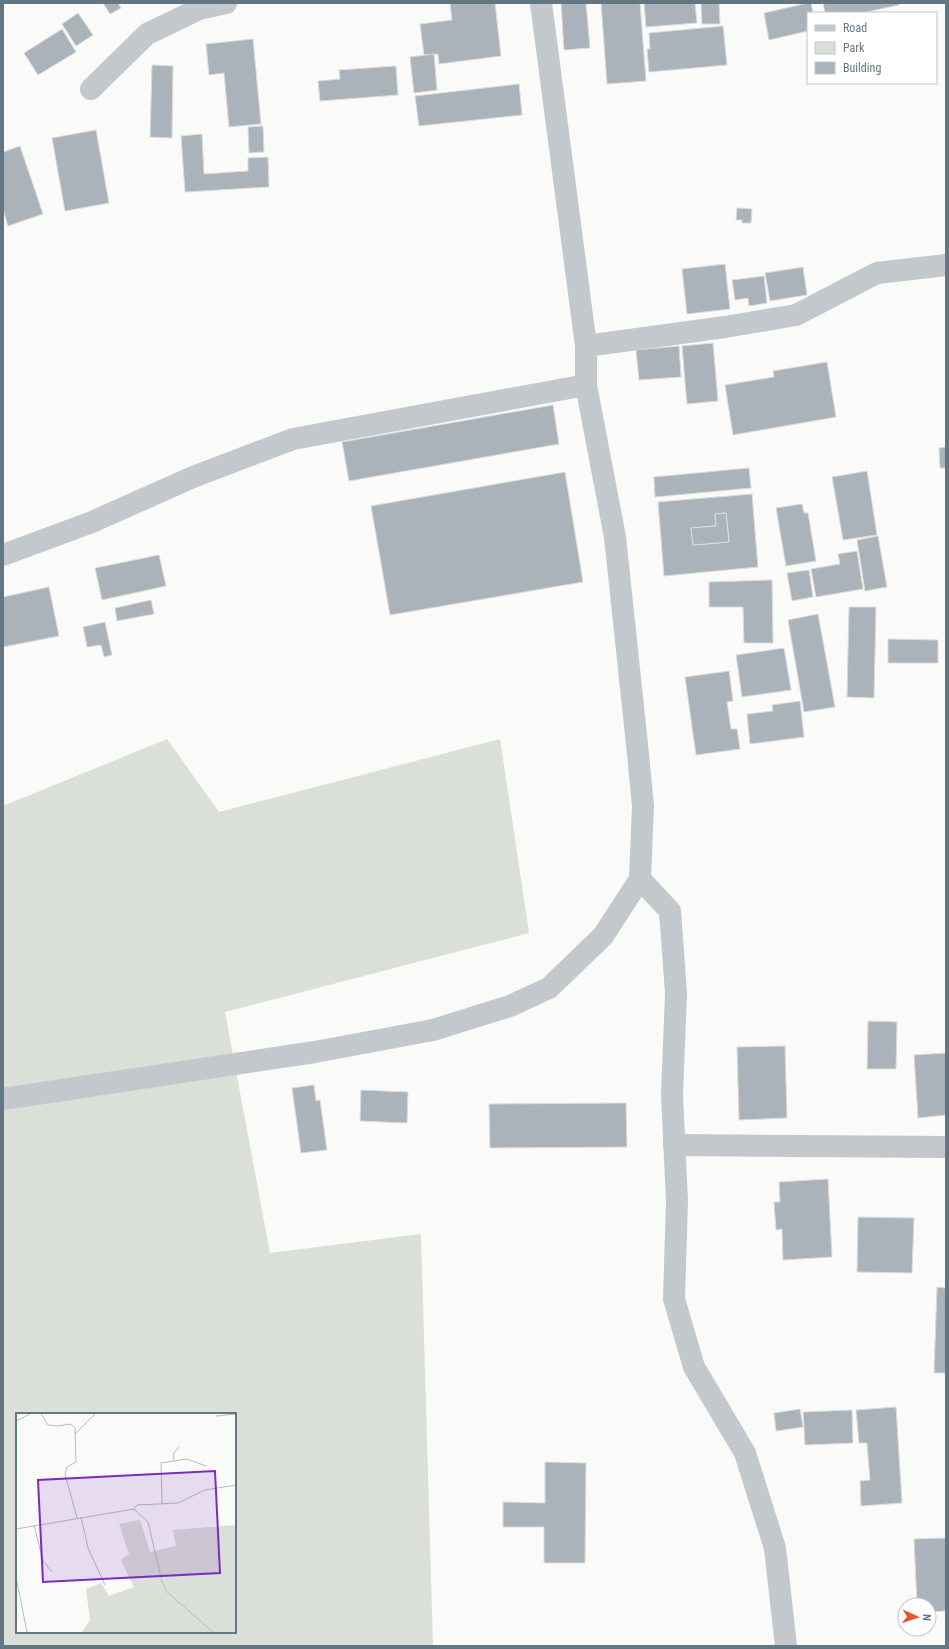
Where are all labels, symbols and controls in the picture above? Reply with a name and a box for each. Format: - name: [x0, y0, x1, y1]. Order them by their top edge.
- legend: [807, 12, 937, 84]
- text: Road: [843, 21, 867, 35]
- text: Park: [843, 41, 865, 55]
- text: Building: [843, 61, 881, 75]
- inset map: [16, 1413, 236, 1633]
- north arrow: [897, 1597, 937, 1637]
- text: N: [920, 1614, 933, 1621]

